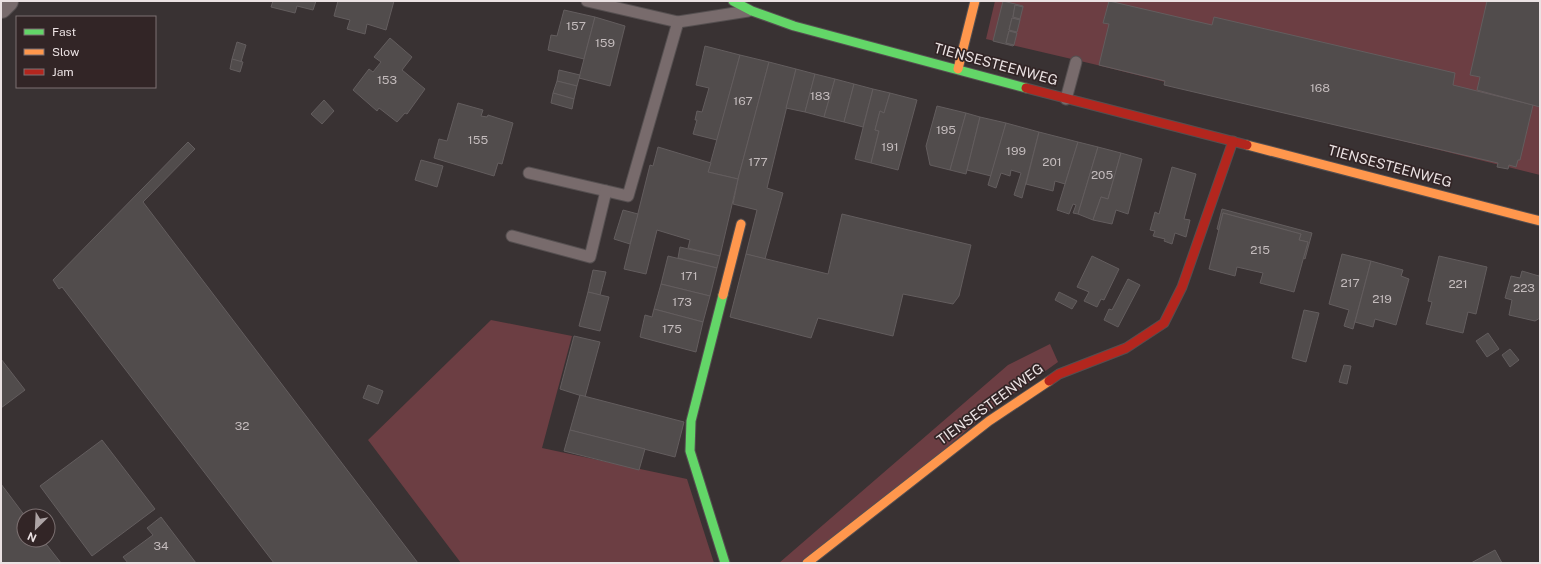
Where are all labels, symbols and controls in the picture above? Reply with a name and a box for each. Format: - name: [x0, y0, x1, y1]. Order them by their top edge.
- legend: [16, 16, 156, 88]
- house number: 157: [566, 19, 586, 33]
- text: Fast: [52, 25, 77, 39]
- house number: 159: [595, 36, 615, 50]
- street label: TIENSESTEENWEG: [932, 40, 1060, 88]
- text: Slow: [52, 45, 80, 59]
- text: Jam: [52, 65, 74, 79]
- house number: 153: [377, 73, 397, 87]
- house number: 168: [1310, 81, 1330, 95]
- house number: 183: [810, 89, 830, 103]
- house number: 167: [733, 94, 753, 108]
- house number: 195: [936, 123, 956, 137]
- house number: 155: [468, 133, 488, 147]
- house number: 191: [881, 140, 899, 154]
- street label: TIENSESTEENWEG: [1326, 142, 1454, 190]
- house number: 199: [1006, 144, 1026, 158]
- house number: 177: [748, 155, 768, 169]
- house number: 201: [1042, 155, 1062, 169]
- house number: 205: [1091, 168, 1113, 182]
- house number: 215: [1250, 243, 1270, 257]
- house number: 171: [680, 269, 698, 283]
- house number: 217: [1340, 276, 1360, 290]
- house number: 221: [1448, 277, 1468, 291]
- house number: 223: [1513, 281, 1535, 295]
- house number: 219: [1372, 292, 1392, 306]
- house number: 173: [672, 295, 692, 309]
- house number: 175: [662, 322, 682, 336]
- street label: TIENSESTEENWEG: [934, 360, 1046, 448]
- house number: 32: [235, 419, 249, 433]
- north arrow: [16, 508, 56, 548]
- text: N: [26, 530, 38, 544]
- house number: 34: [153, 539, 169, 553]

